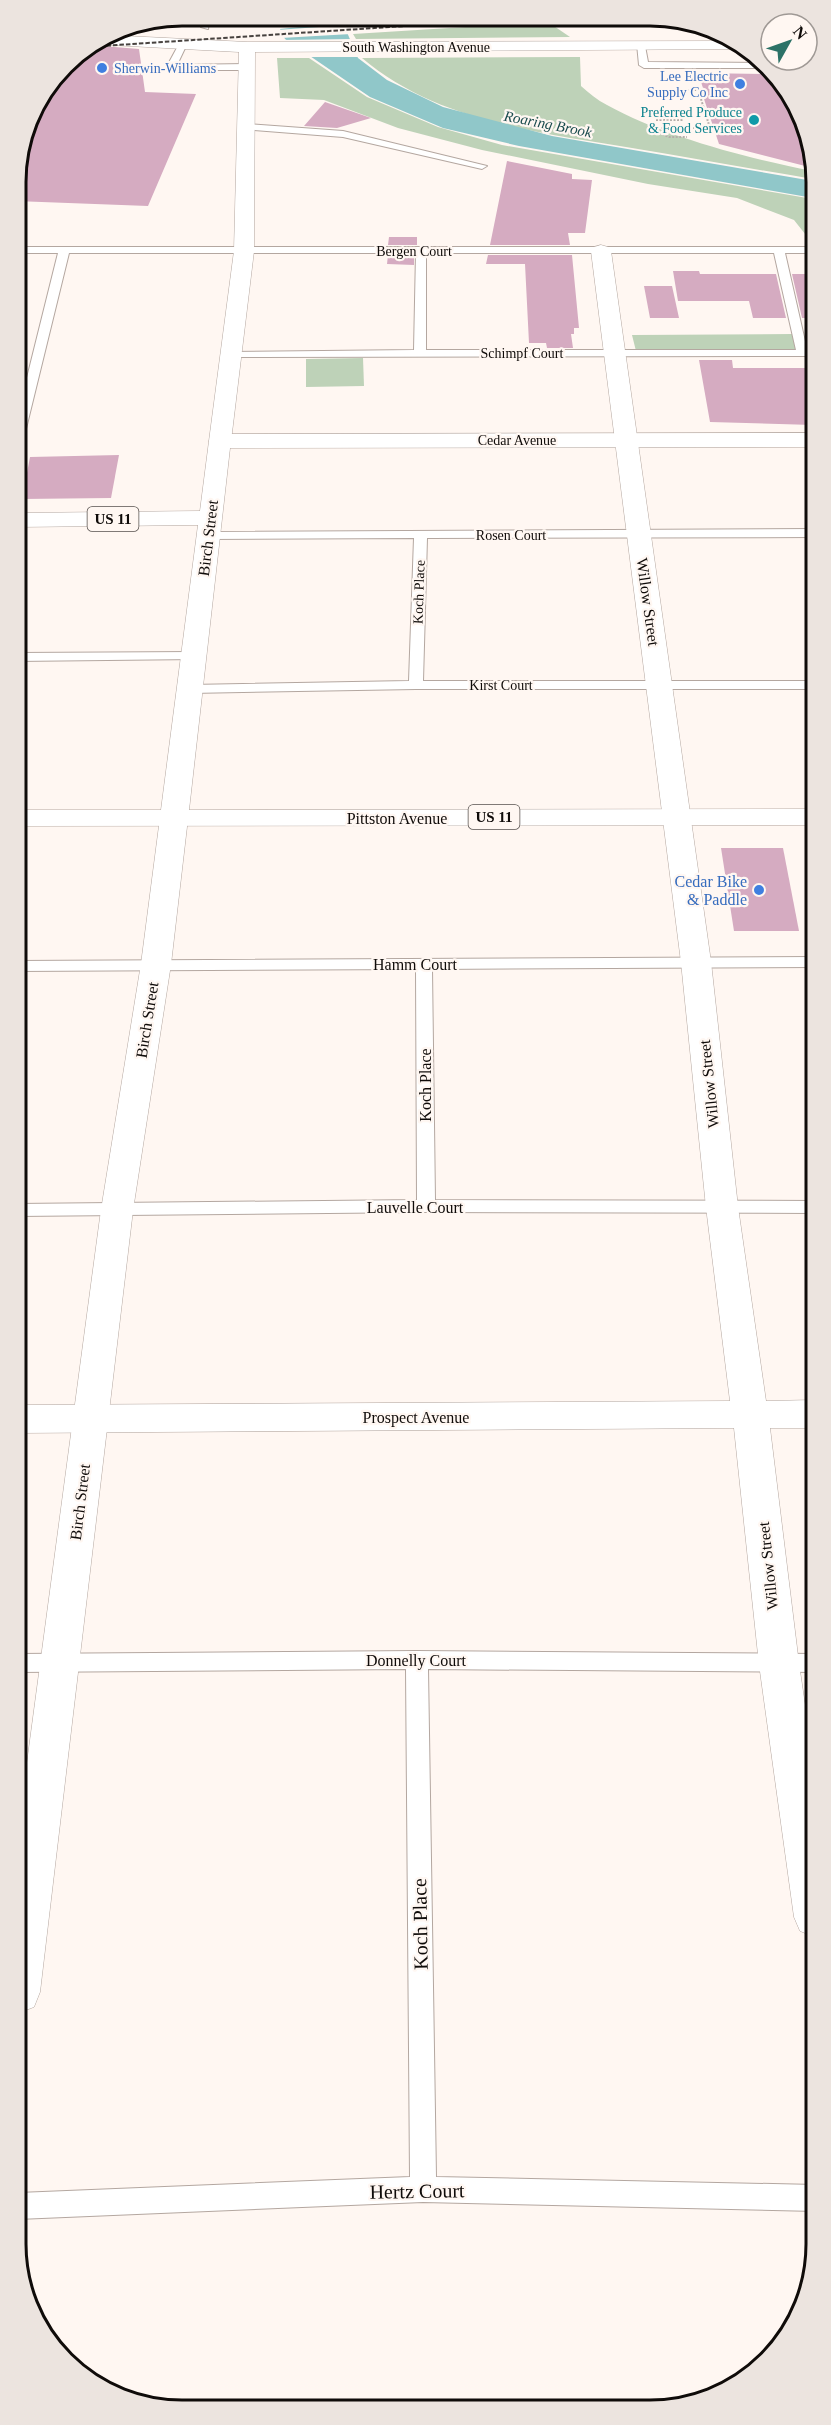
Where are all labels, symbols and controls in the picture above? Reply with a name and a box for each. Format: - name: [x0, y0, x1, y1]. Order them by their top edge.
- north arrow: [759, 12, 819, 72]
- text: N: [790, 23, 811, 43]
- street label: South Washington Avenue: [342, 40, 490, 55]
- marker: Sherwin-Williams: [95, 61, 109, 75]
- place label: Sherwin-Williams: [114, 61, 216, 76]
- place label: Lee Electric Supply Co Inc: [647, 69, 728, 100]
- marker: Lee Electric Supply Co Inc: [733, 77, 747, 91]
- place label: Preferred Produce & Food Services: [641, 105, 742, 136]
- water label: Roaring Brook: [502, 107, 594, 140]
- marker: Preferred Produce & Food Services: [747, 113, 761, 127]
- street label: Bergen Court: [376, 244, 452, 259]
- street label: Schimpf Court: [481, 346, 564, 361]
- street label: Cedar Avenue: [478, 433, 556, 448]
- street label: Birch Street: [195, 498, 221, 577]
- road number: US 11: [88, 507, 138, 531]
- street label: Rosen Court: [476, 528, 546, 543]
- street label: Willow Street: [633, 557, 663, 648]
- street label: Koch Place: [410, 560, 428, 624]
- street label: Kirst Court: [469, 678, 533, 693]
- road number: US 11: [468, 805, 520, 829]
- street label: Pittston Avenue: [347, 810, 447, 827]
- place label: Cedar Bike & Paddle: [675, 873, 747, 908]
- marker: Cedar Bike & Paddle: [752, 883, 766, 897]
- street label: Hamm Court: [373, 956, 458, 973]
- street label: Birch Street: [133, 980, 161, 1059]
- street label: Willow Street: [696, 1038, 722, 1129]
- street label: Koch Place: [417, 1048, 434, 1122]
- street label: Lauvelle Court: [367, 1199, 464, 1216]
- street label: Prospect Avenue: [363, 1409, 469, 1427]
- street label: Birch Street: [67, 1462, 93, 1541]
- street label: Willow Street: [755, 1520, 781, 1611]
- street label: Donnelly Court: [366, 1652, 467, 1670]
- street label: Koch Place: [408, 1878, 432, 1970]
- street label: Hertz Court: [369, 2179, 465, 2203]

